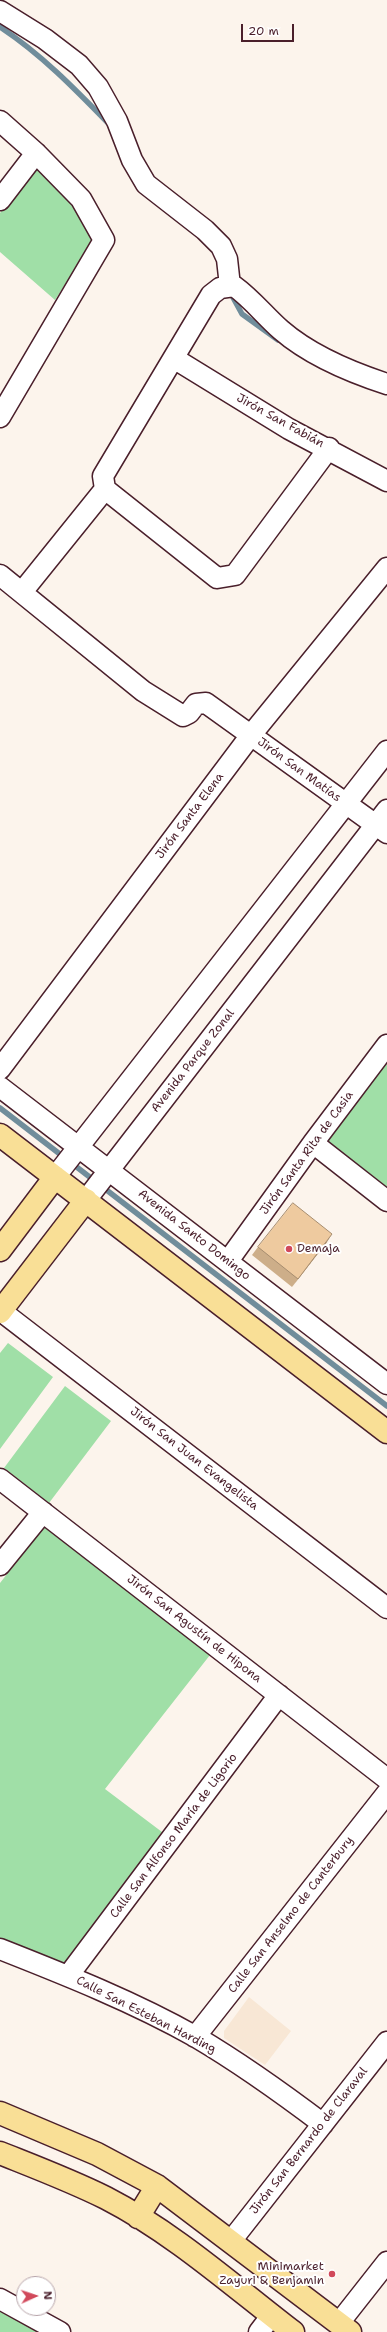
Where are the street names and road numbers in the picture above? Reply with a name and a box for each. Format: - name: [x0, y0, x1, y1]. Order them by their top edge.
- street label: Jirón San Fabián: [234, 391, 326, 451]
- street label: Jirón San Matías: [254, 735, 344, 805]
- street label: Jirón Santa Elena: [153, 770, 227, 862]
- street label: Avenida Parque Zonal: [148, 1007, 238, 1115]
- street label: Jirón Santa Rita de Casia: [257, 1088, 357, 1218]
- street label: Avenida Santo Domingo: [135, 1187, 253, 1283]
- street label: Jirón San Juan Evangelista: [127, 1404, 261, 1514]
- street label: Jirón San Agustín de Hipona: [124, 1572, 264, 1686]
- street label: Calle San Alfonso María de Ligorio: [107, 1751, 241, 1921]
- street label: Calle San Anselmo de Canterbury: [225, 1834, 357, 1996]
- street label: Calle San Esteban Harding: [74, 1973, 218, 2057]
- street label: Jirón San Bernardo de Claraval: [247, 2065, 371, 2217]

